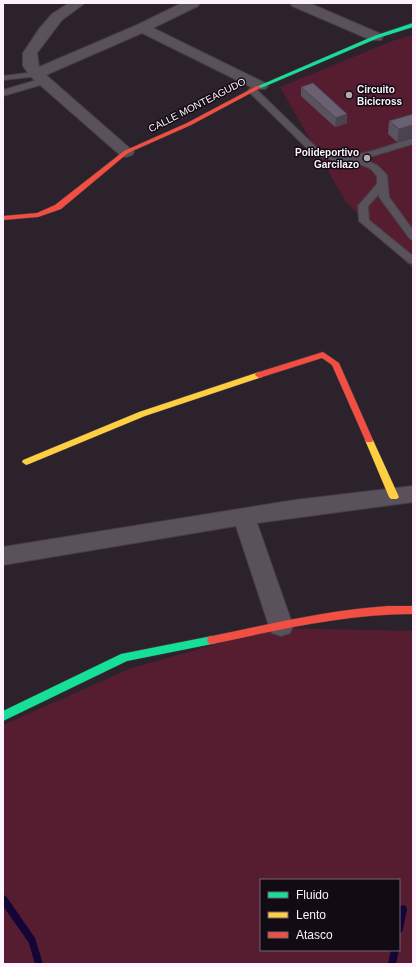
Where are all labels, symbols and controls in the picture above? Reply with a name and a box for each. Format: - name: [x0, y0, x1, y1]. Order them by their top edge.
- street label: CALLE MONTEAGUDO: [147, 76, 247, 134]
- place label: Circuito Bicicross: [357, 84, 402, 107]
- marker: Circuito Bicicross: [344, 90, 354, 100]
- place label: Polideportivo Garcilazo: [295, 147, 359, 170]
- marker: Polideportivo Garcilazo: [362, 153, 372, 163]
- legend: [260, 879, 400, 951]
- text: Fluido: [296, 888, 329, 902]
- text: Lento: [296, 908, 326, 922]
- text: Atasco: [296, 928, 333, 942]

